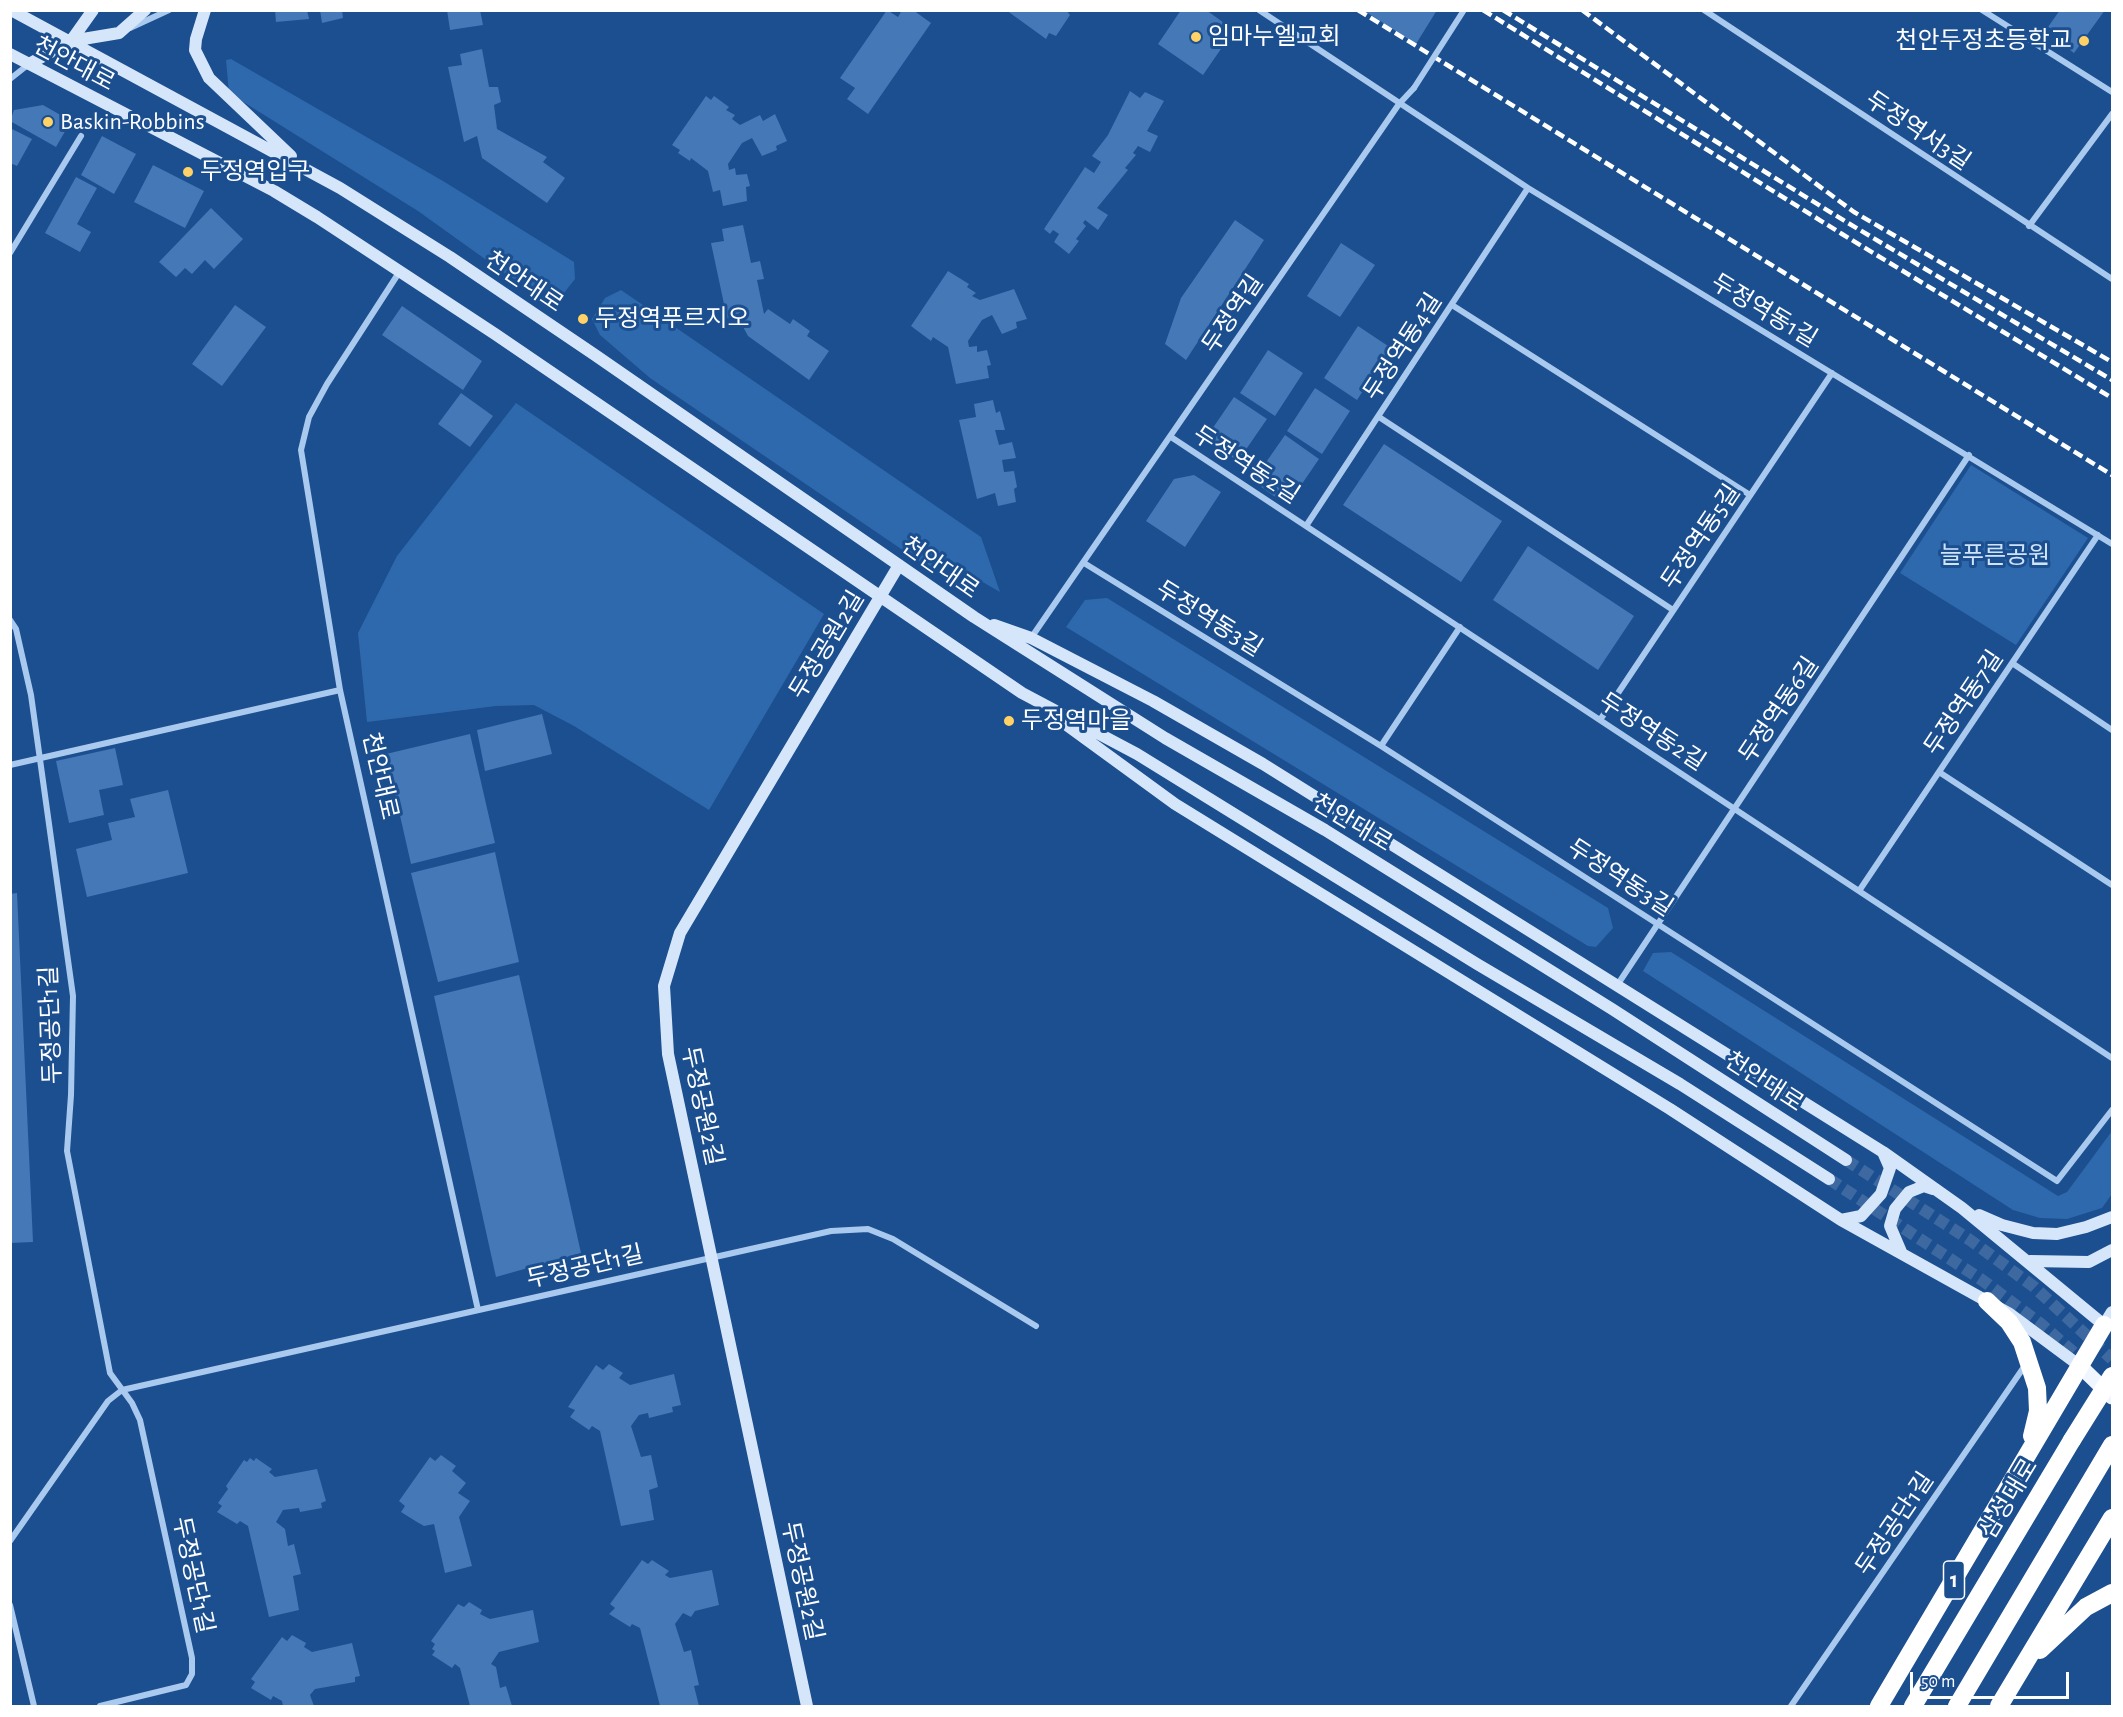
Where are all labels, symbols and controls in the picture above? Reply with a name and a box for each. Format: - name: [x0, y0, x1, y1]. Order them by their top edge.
- place label: 임마누엘교회: [1208, 23, 1340, 51]
- place label: 천안두정초등학교: [1895, 27, 2072, 55]
- marker: 임마누엘교회: [1189, 30, 1203, 44]
- street label: 천안대로: [28, 31, 120, 97]
- marker: 천안두정초등학교: [2077, 34, 2091, 48]
- street label: 두정역서3길: [1860, 85, 1976, 177]
- place label: Baskin-Robbins: [60, 108, 205, 136]
- marker: Baskin-Robbins: [41, 115, 55, 129]
- place label: 두정역입구: [200, 158, 310, 186]
- marker: 두정역입구: [181, 165, 195, 179]
- street label: 천안대로: [479, 245, 569, 319]
- street label: 두정역동1길: [1706, 268, 1822, 354]
- street label: 두정역길: [1196, 269, 1270, 359]
- street label: 두정역동4길: [1358, 288, 1448, 406]
- place label: 두정역푸르지오: [595, 305, 750, 333]
- marker: 두정역푸르지오: [576, 312, 590, 326]
- street label: 두정역동2길: [1187, 420, 1305, 510]
- street label: 두정역동5길: [1655, 479, 1747, 595]
- street label: 천안대로: [896, 531, 984, 605]
- park label: 늘푸른공원: [1940, 542, 2050, 570]
- street label: 두정역동3길: [1150, 575, 1268, 663]
- street label: 두정공원2길: [783, 586, 871, 704]
- street label: 두정역동7길: [1918, 645, 2010, 761]
- street label: 두정역동6길: [1733, 652, 1825, 768]
- street label: 두정역동2길: [1593, 687, 1711, 777]
- place label: 두정역마을: [1021, 707, 1131, 735]
- marker: 두정역마을: [1002, 714, 1016, 728]
- street label: 천안대로: [356, 730, 404, 822]
- street label: 천안대로: [1307, 788, 1397, 858]
- street label: 두정역동3길: [1562, 833, 1678, 923]
- street label: 두정공단1길: [35, 965, 67, 1085]
- street label: 두정공원2길: [675, 1044, 729, 1168]
- street label: 천안대로: [1719, 1046, 1809, 1118]
- street label: 두정공단1길: [524, 1240, 646, 1294]
- street label: 삼성대로: [1974, 1454, 2044, 1544]
- street label: 두정공단1길: [1850, 1467, 1940, 1581]
- street label: 두정공단1길: [167, 1514, 219, 1636]
- street label: 두정공원2길: [775, 1519, 829, 1643]
- road number: 1: [1944, 1561, 1964, 1599]
- scale bar: [1913, 1660, 2072, 1698]
- text: 50 m: [1921, 1673, 1955, 1691]

